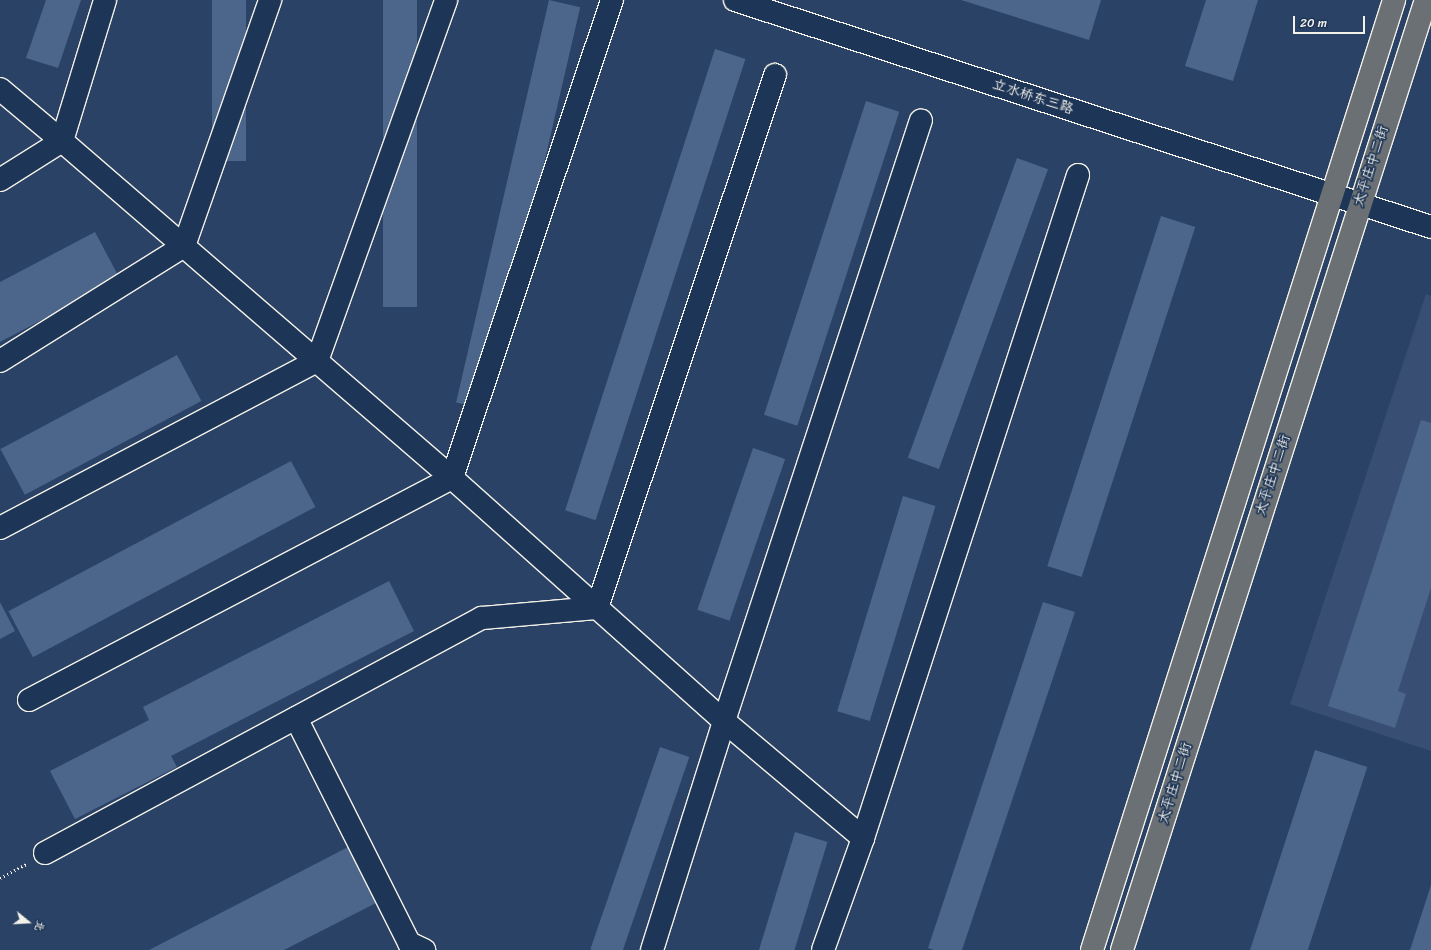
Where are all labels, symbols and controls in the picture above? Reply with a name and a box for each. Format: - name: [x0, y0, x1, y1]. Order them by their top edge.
- scale bar: [1295, 8, 1367, 34]
- text: 20 m: [1300, 12, 1327, 34]
- street label: 立水桥东三路: [990, 76, 1076, 118]
- street label: 太平庄中二街: [1350, 123, 1392, 209]
- street label: 太平庄中二街: [1252, 432, 1294, 518]
- street label: 太平庄中二街: [1155, 740, 1195, 826]
- north arrow: [8, 902, 48, 942]
- text: 北: [29, 918, 51, 934]

